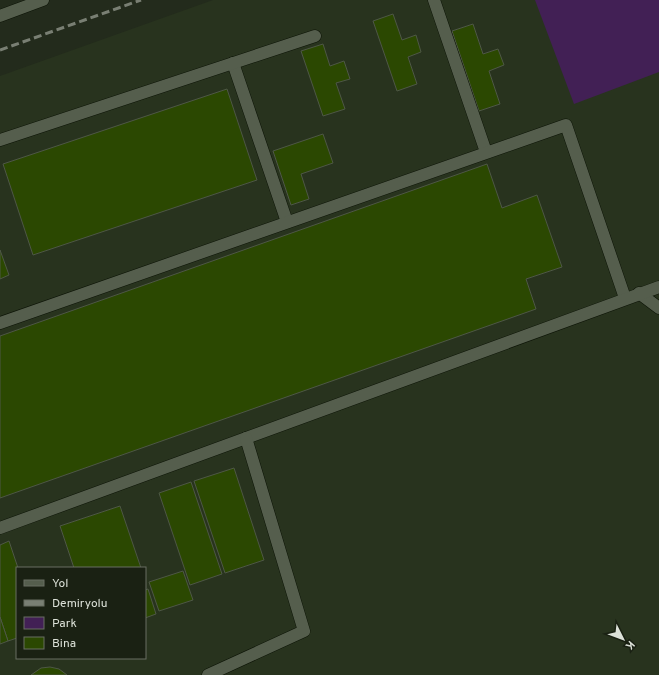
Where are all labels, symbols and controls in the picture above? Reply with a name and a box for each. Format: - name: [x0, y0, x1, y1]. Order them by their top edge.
- legend: [16, 567, 146, 659]
- text: Yol: [52, 576, 68, 592]
- text: Demiryolu: [52, 596, 108, 612]
- text: Park: [52, 616, 77, 632]
- north arrow: [603, 619, 643, 659]
- text: Bina: [52, 636, 76, 652]
- text: K: [622, 637, 637, 653]

